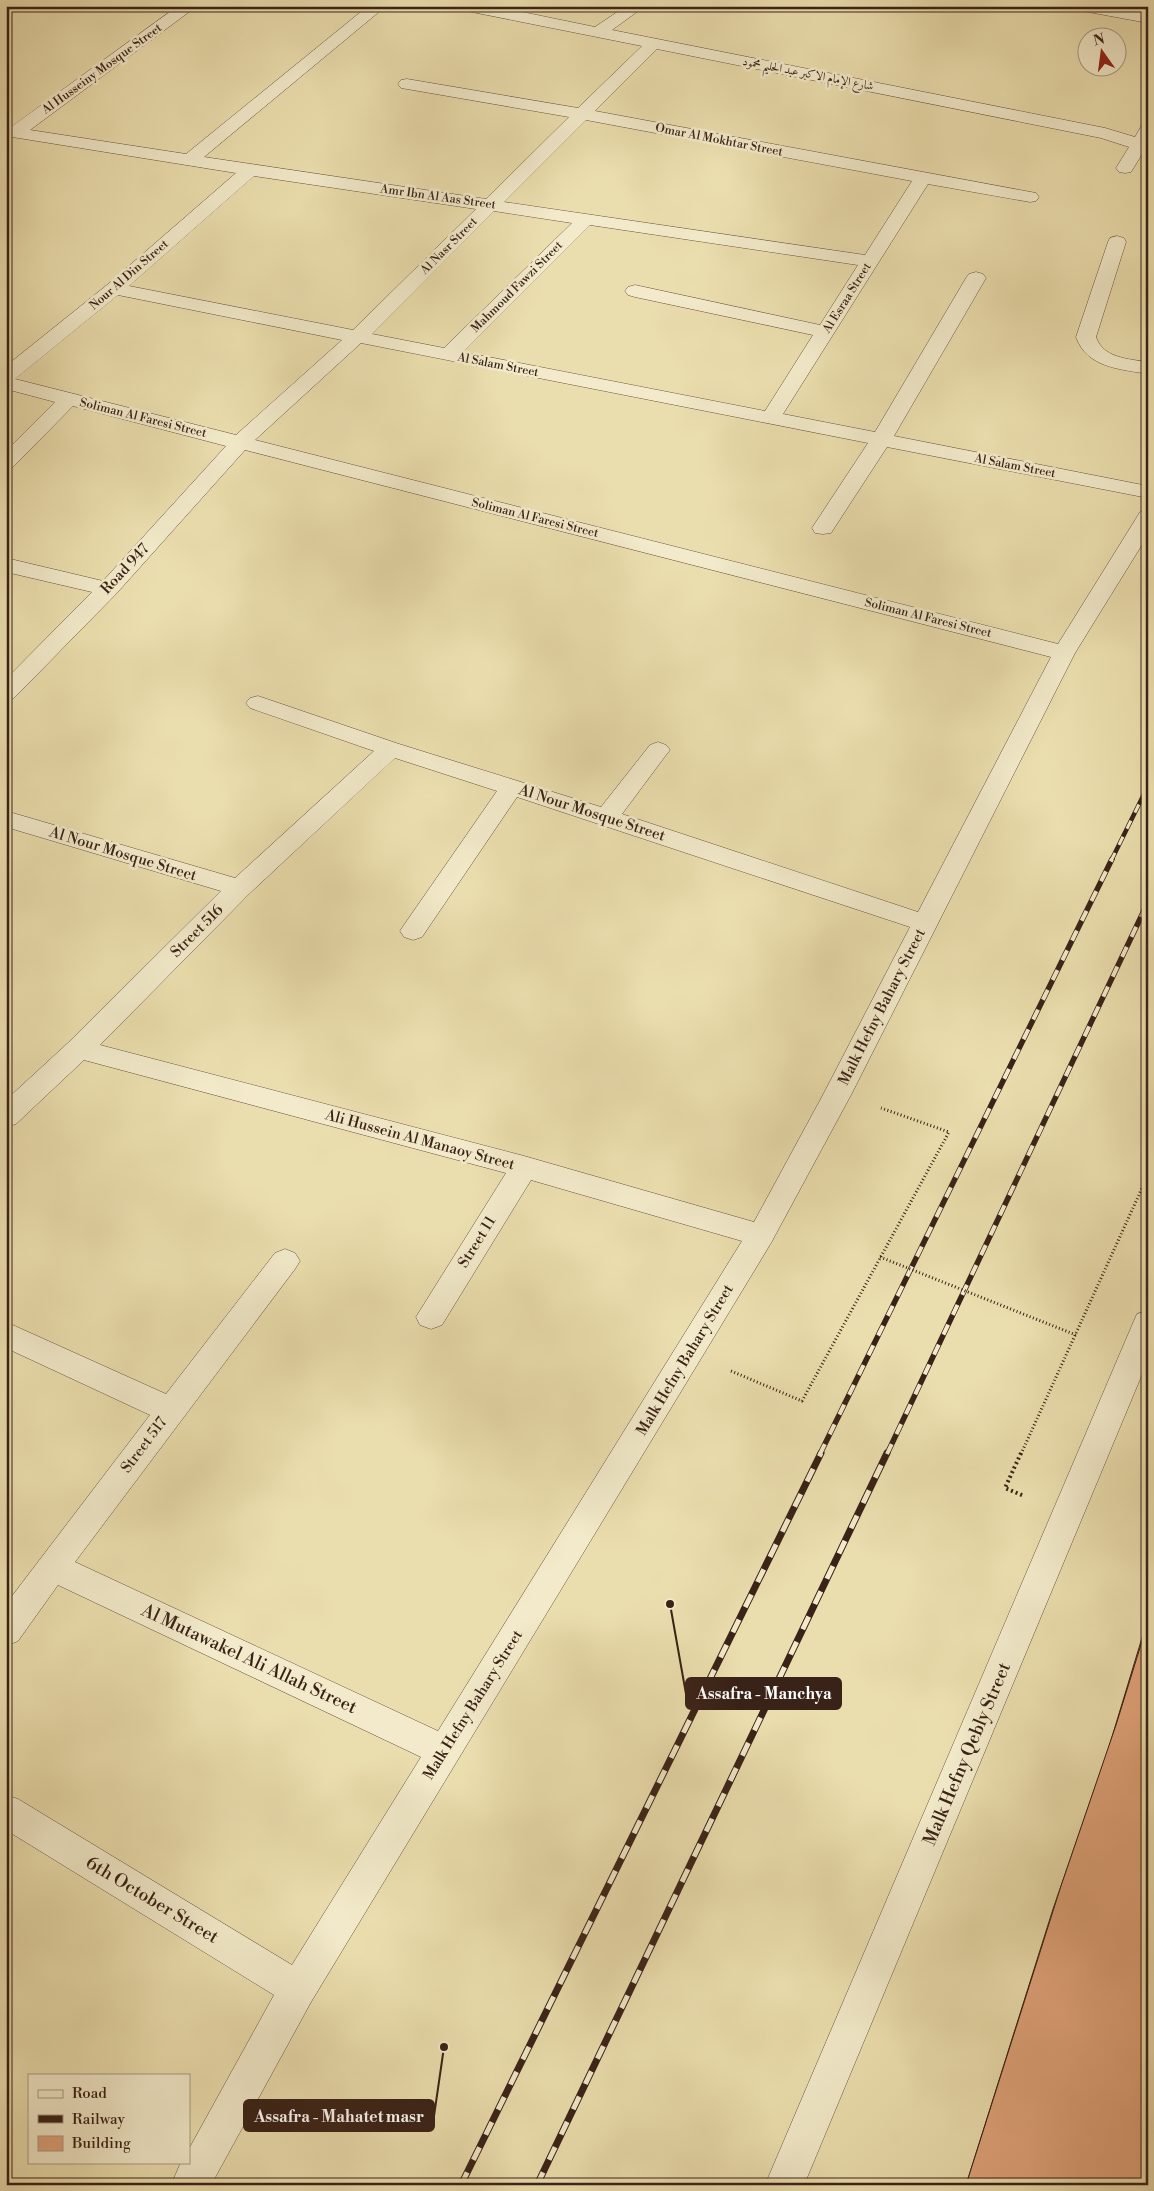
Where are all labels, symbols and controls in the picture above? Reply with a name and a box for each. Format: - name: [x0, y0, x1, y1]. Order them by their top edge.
- street label: Al Husseiny Mosque Street: [38, 20, 166, 118]
- north arrow: [1076, 28, 1126, 78]
- text: N: [1092, 30, 1107, 50]
- street label: شارع الإمام الاكبر عبد الحليم محمود: [741, 54, 875, 98]
- street label: Omar Al Mokhtar Street: [654, 120, 785, 160]
- street label: Amr Ibn Al Aas Street: [378, 181, 497, 213]
- street label: Al Nasr Street: [417, 214, 481, 278]
- street label: Nour Al Din Street: [86, 236, 172, 313]
- street label: Mahmoud Fawzi Street: [468, 238, 566, 336]
- street label: Al Esraa Street: [819, 259, 875, 337]
- street label: Al Salam Street: [455, 350, 541, 380]
- street label: Soliman Al Faresi Street: [78, 395, 209, 441]
- street label: Al Salam Street: [972, 451, 1058, 481]
- street label: Soliman Al Faresi Street: [470, 495, 601, 541]
- street label: Road 947: [97, 539, 154, 598]
- street label: Soliman Al Faresi Street: [863, 595, 994, 641]
- street label: Al Nour Mosque Street: [515, 780, 668, 846]
- street label: Al Nour Mosque Street: [46, 822, 200, 886]
- street label: Street 516: [167, 901, 227, 961]
- street label: Malk Hefny Bahary Street: [834, 925, 930, 1088]
- street label: Ali Hussein Al Manaoy Street: [322, 1105, 518, 1175]
- street label: Street 11: [454, 1212, 501, 1271]
- street label: Malk Hefny Bahary Street: [632, 1280, 738, 1439]
- street label: Street 517: [117, 1413, 172, 1477]
- street label: Al Mutawakel Ali Allah Street: [137, 1598, 361, 1719]
- street label: Malk Hefny Bahary Street: [419, 1626, 527, 1783]
- street label: Malk Hefny Qebly Street: [918, 1658, 1016, 1849]
- callout: Assafra - Manchya: [686, 1678, 841, 1709]
- text: Assafra - Manchya: [695, 1684, 832, 1704]
- street label: 6th October Street: [81, 1851, 223, 1949]
- legend: [28, 2074, 190, 2164]
- text: Road: [72, 2084, 107, 2103]
- callout: Assafra - Mahatet masr: [244, 2100, 434, 2131]
- text: Assafra - Mahatet masr: [253, 2107, 424, 2127]
- text: Railway: [72, 2110, 126, 2129]
- text: Building: [71, 2134, 131, 2153]

